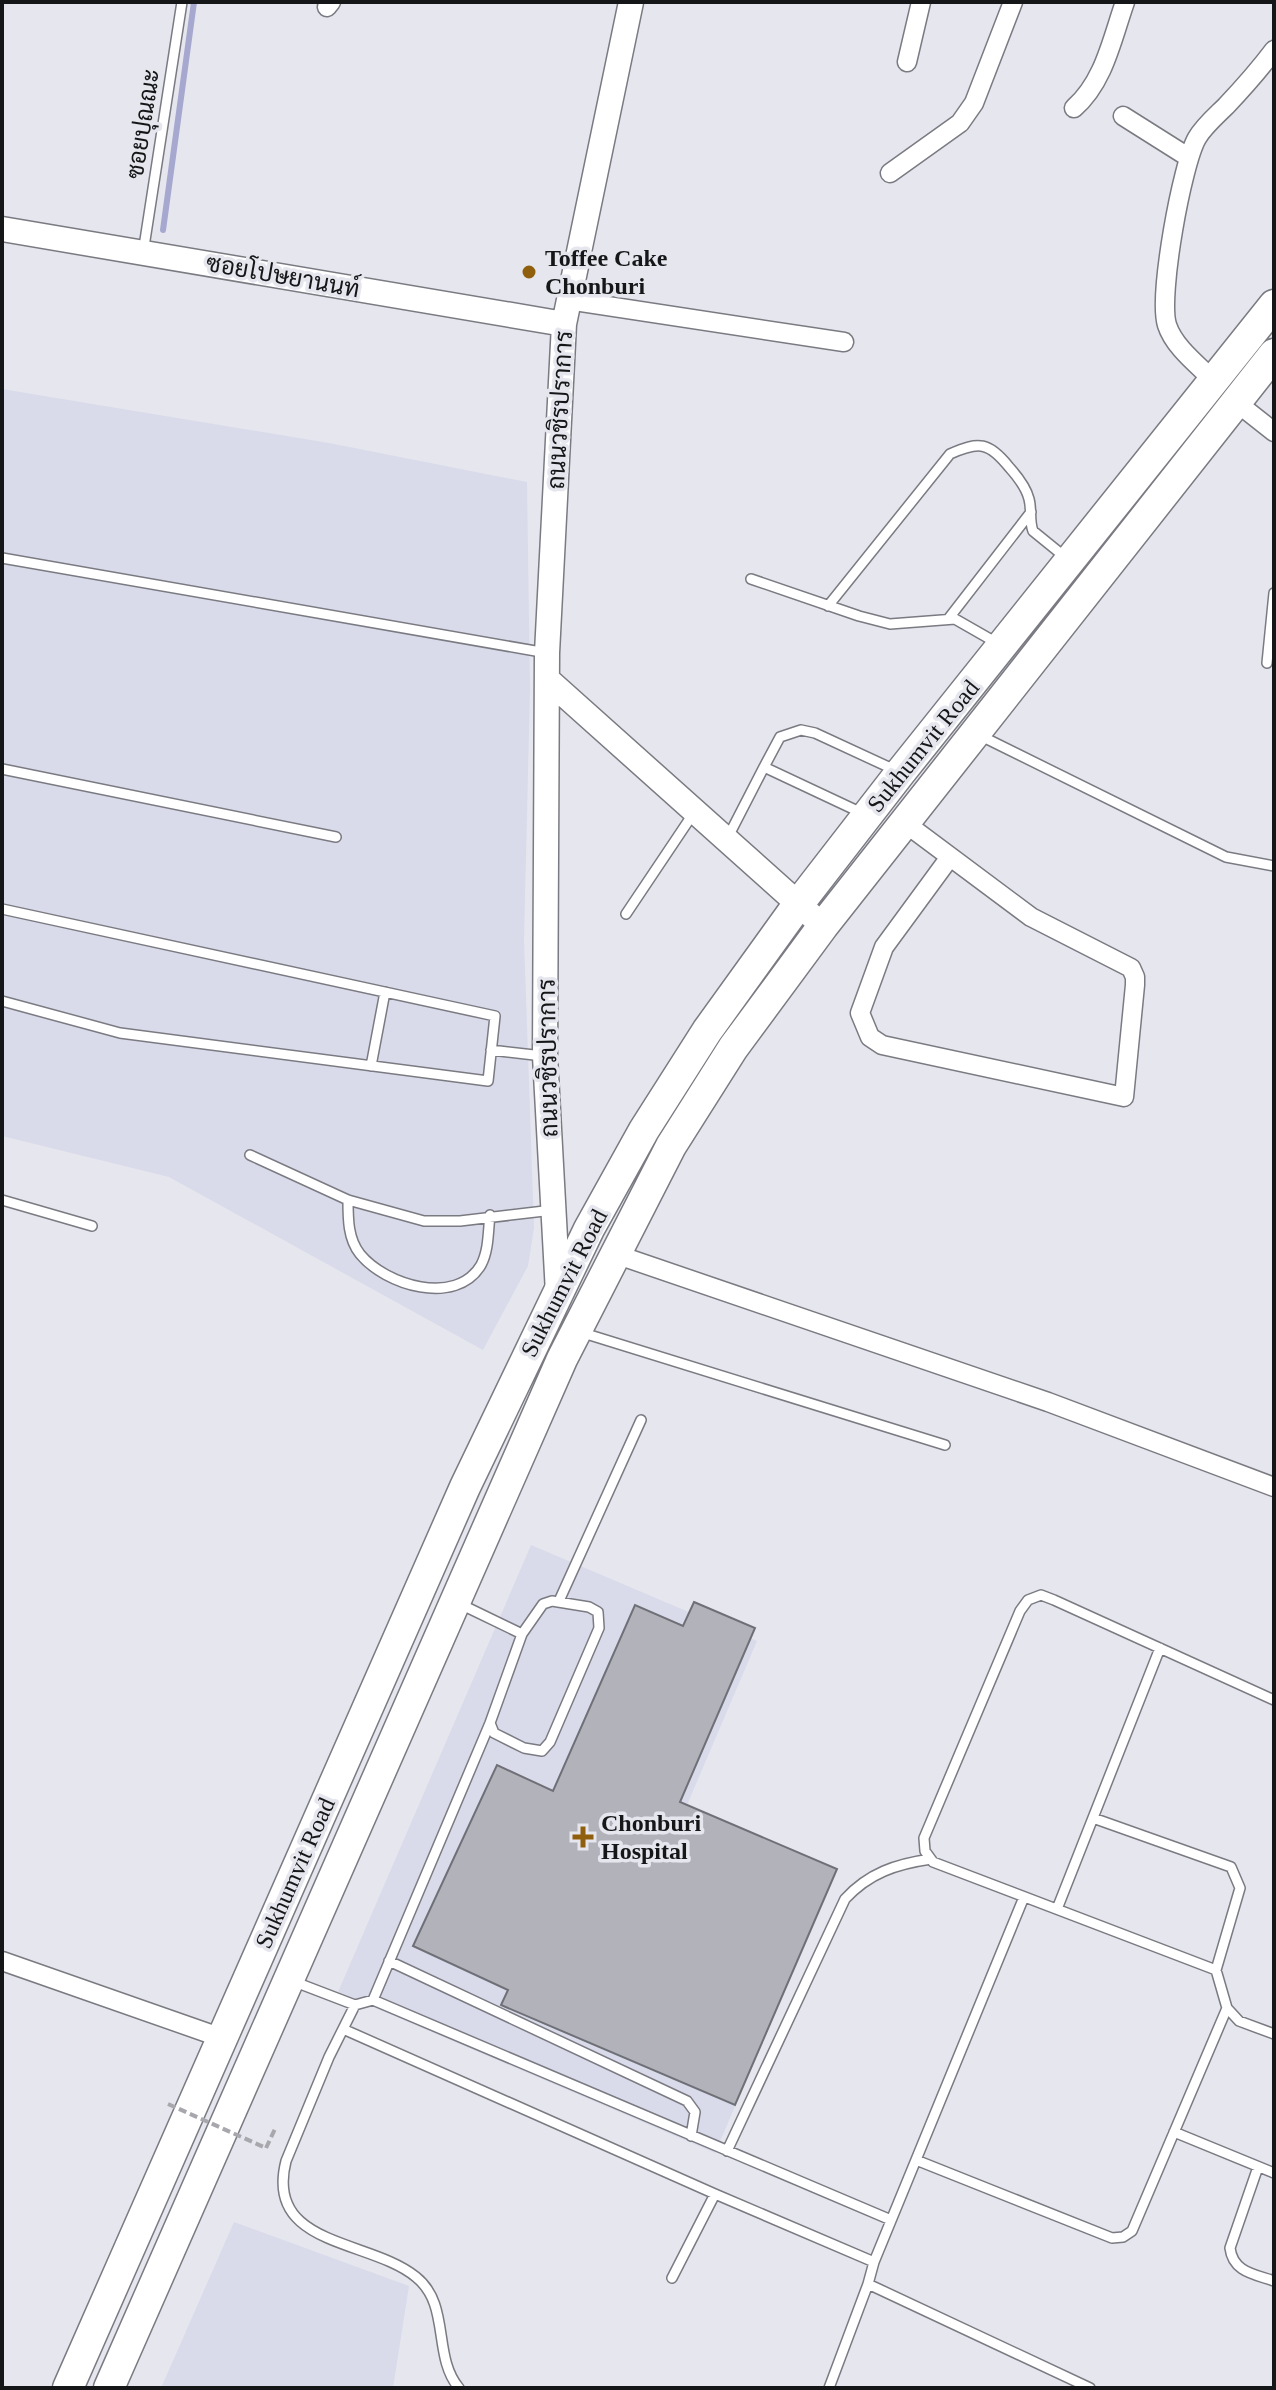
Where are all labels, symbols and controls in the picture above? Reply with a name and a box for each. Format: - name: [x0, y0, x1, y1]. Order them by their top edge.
- street label: ซอยปุณณะ: [121, 67, 167, 181]
- place label: Toffee Cake Chonburi: [545, 245, 668, 299]
- street label: ซอยโปษยานนท์: [204, 247, 362, 302]
- marker: Toffee Cake Chonburi: [520, 263, 538, 281]
- street label: ถนนวชิรปราการ: [542, 330, 577, 490]
- street label: Sukhumvit Road: [862, 675, 984, 817]
- street label: ถนนวชิรปราการ: [533, 978, 562, 1138]
- street label: Sukhumvit Road: [516, 1205, 612, 1361]
- street label: Sukhumvit Road: [250, 1794, 340, 1952]
- place label: Chonburi Hospital: [601, 1810, 701, 1864]
- marker: Chonburi Hospital: [572, 1826, 594, 1848]

